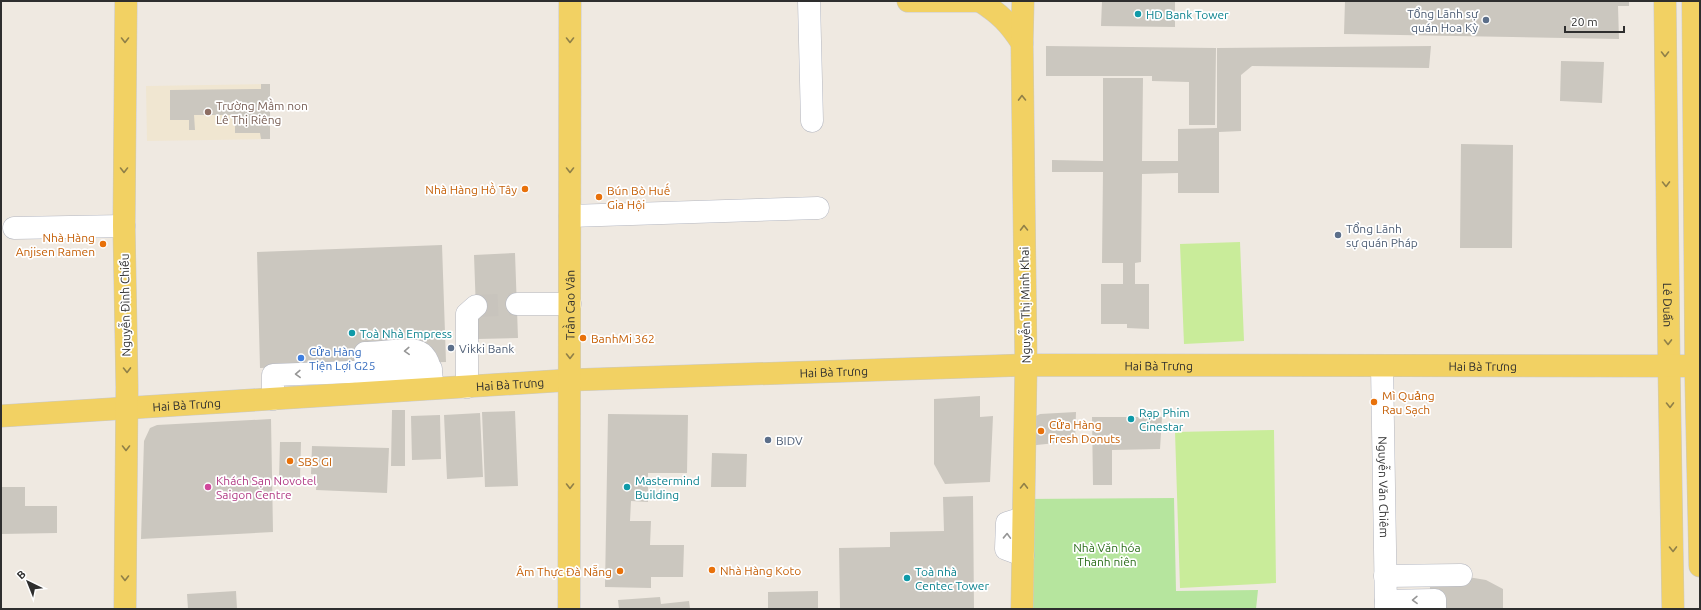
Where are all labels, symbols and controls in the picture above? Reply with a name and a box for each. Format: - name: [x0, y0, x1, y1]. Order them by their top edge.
- place label: Tổng Lãnh sự quán Hoa Kỳ: [1407, 7, 1479, 34]
- place label: HD Bank Tower: [1146, 8, 1229, 21]
- scale bar: [1565, 8, 1624, 34]
- marker: HD Bank Tower: [1133, 9, 1143, 19]
- marker: Tổng Lãnh sự quán Hoa Kỳ: [1481, 15, 1491, 25]
- text: 20 m: [1571, 15, 1598, 28]
- one-way arrow: [121, 37, 129, 43]
- one-way arrow: [566, 37, 574, 43]
- one-way arrow: [1661, 51, 1669, 57]
- one-way arrow: [1018, 95, 1027, 101]
- place label: Trường Mầm non Lê Thị Riêng: [216, 98, 308, 127]
- marker: Trường Mầm non Lê Thị Riêng: [203, 107, 213, 117]
- one-way arrow: [120, 167, 128, 173]
- one-way arrow: [566, 167, 574, 173]
- one-way arrow: [1662, 181, 1670, 187]
- place label: Nhà Hàng Hồ Tây: [425, 182, 517, 196]
- place label: Bún Bò Huế Gia Hội: [607, 183, 670, 212]
- marker: Nhà Hàng Hồ Tây: [520, 184, 530, 194]
- marker: Bún Bò Huế Gia Hội: [594, 192, 604, 202]
- place label: Tổng Lãnh sự quán Pháp: [1346, 222, 1418, 250]
- one-way arrow: [1020, 225, 1028, 231]
- marker: Tổng Lãnh sự quán Pháp: [1333, 230, 1343, 240]
- place label: Nhà Hàng Anjisen Ramen: [16, 231, 95, 258]
- marker: Nhà Hàng Anjisen Ramen: [98, 239, 108, 249]
- street label: Nguyễn Thị Minh Khai: [1017, 247, 1034, 363]
- street label: Nguyễn Đình Chiểu: [118, 253, 132, 357]
- street label: Trần Cao Vân: [562, 270, 576, 340]
- street label: Lê Duẩn: [1662, 283, 1675, 327]
- place label: Toà Nhà Empress: [360, 327, 452, 340]
- marker: Toà Nhà Empress: [347, 328, 357, 338]
- place label: BanhMi 362: [591, 332, 655, 345]
- marker: BanhMi 362: [578, 333, 588, 343]
- one-way arrow: [1664, 339, 1672, 345]
- place label: Vikki Bank: [459, 342, 514, 355]
- marker: Vikki Bank: [446, 343, 456, 353]
- place label: Cửa Hàng Tiện Lợi G25: [309, 345, 375, 373]
- one-way arrow: [404, 347, 410, 355]
- marker: Cửa Hàng Tiện Lợi G25: [296, 353, 306, 363]
- one-way arrow: [566, 353, 574, 359]
- street label: Hai Bà Trưng: [1124, 359, 1193, 372]
- street label: Hai Bà Trưng: [1448, 359, 1517, 372]
- street label: Hai Bà Trưng: [799, 364, 868, 379]
- one-way arrow: [123, 367, 131, 373]
- one-way arrow: [295, 370, 301, 378]
- street label: Hai Bà Trưng: [475, 375, 545, 392]
- place label: Mì Quảng Rau Sạch: [1382, 389, 1435, 417]
- street label: Hai Bà Trưng: [152, 396, 221, 413]
- marker: Mì Quảng Rau Sạch: [1369, 397, 1379, 407]
- one-way arrow: [1665, 402, 1674, 408]
- place label: Rạp Phim Cinestar: [1139, 406, 1190, 433]
- marker: Rạp Phim Cinestar: [1126, 414, 1136, 424]
- place label: Cửa Hàng Fresh Donuts: [1049, 418, 1120, 445]
- marker: Cửa Hàng Fresh Donuts: [1036, 426, 1046, 436]
- place label: BIDV: [776, 434, 803, 447]
- marker: BIDV: [763, 435, 773, 445]
- street label: Nguyễn Văn Chiêm: [1377, 436, 1391, 538]
- one-way arrow: [122, 445, 130, 451]
- place label: SBS GI: [298, 455, 332, 468]
- marker: SBS GI: [285, 456, 295, 466]
- place label: Khách Sạn Novotel Saigon Centre: [216, 474, 316, 501]
- place label: Mastermind Building: [635, 474, 700, 501]
- marker: Khách Sạn Novotel Saigon Centre: [203, 482, 213, 492]
- marker: Mastermind Building: [622, 482, 632, 492]
- one-way arrow: [566, 483, 574, 489]
- one-way arrow: [1020, 483, 1028, 489]
- one-way arrow: [1002, 533, 1011, 539]
- park label: Nhà Văn hóa Thanh niên: [1073, 541, 1141, 568]
- one-way arrow: [1668, 546, 1677, 552]
- north arrow: [8, 562, 48, 602]
- place label: Nhà Hàng Koto: [720, 564, 801, 577]
- place label: Âm Thực Đà Nẵng: [516, 565, 612, 579]
- marker: Nhà Hàng Koto: [707, 565, 717, 575]
- place label: Toà nhà Centec Tower: [915, 565, 989, 592]
- marker: Âm Thực Đà Nẵng: [615, 566, 625, 576]
- text: B: [14, 568, 28, 582]
- marker: Toà nhà Centec Tower: [902, 573, 912, 583]
- one-way arrow: [121, 575, 129, 581]
- one-way arrow: [1412, 596, 1418, 604]

